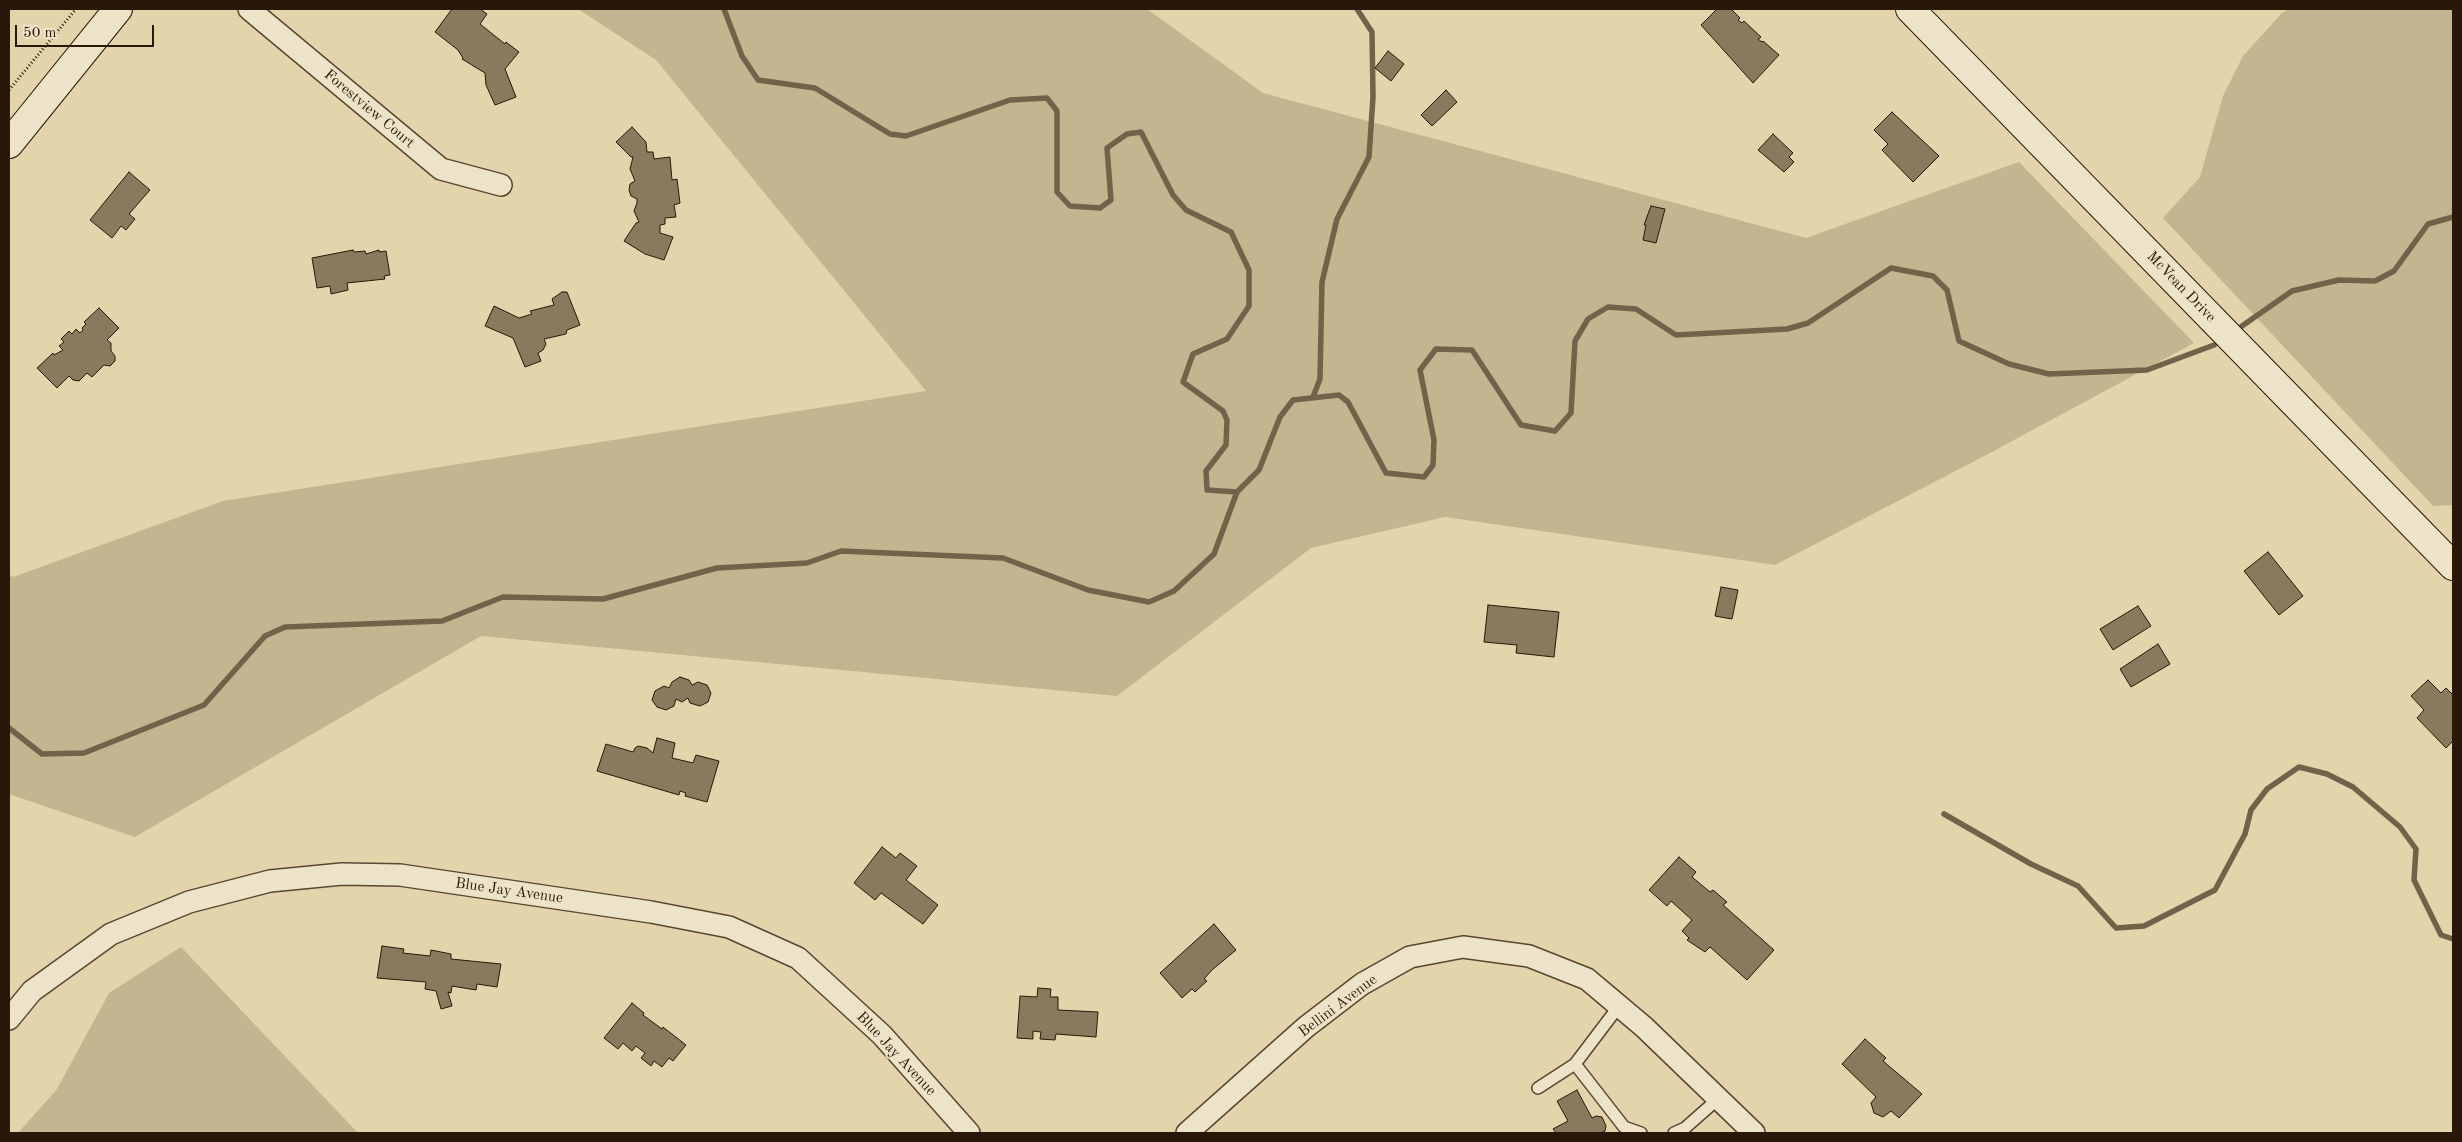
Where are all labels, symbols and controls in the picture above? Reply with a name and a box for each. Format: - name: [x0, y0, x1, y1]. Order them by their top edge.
- scale bar: [18, 15, 156, 47]
- text: 50 m: [23, 26, 57, 41]
- street label: Forestview Court: [320, 66, 418, 152]
- street label: McVean Drive: [2143, 248, 2219, 326]
- street label: Blue Jay Avenue: [454, 875, 564, 907]
- street label: Bellini Avenue: [1295, 971, 1381, 1041]
- street label: Blue Jay Avenue: [852, 1008, 940, 1100]

